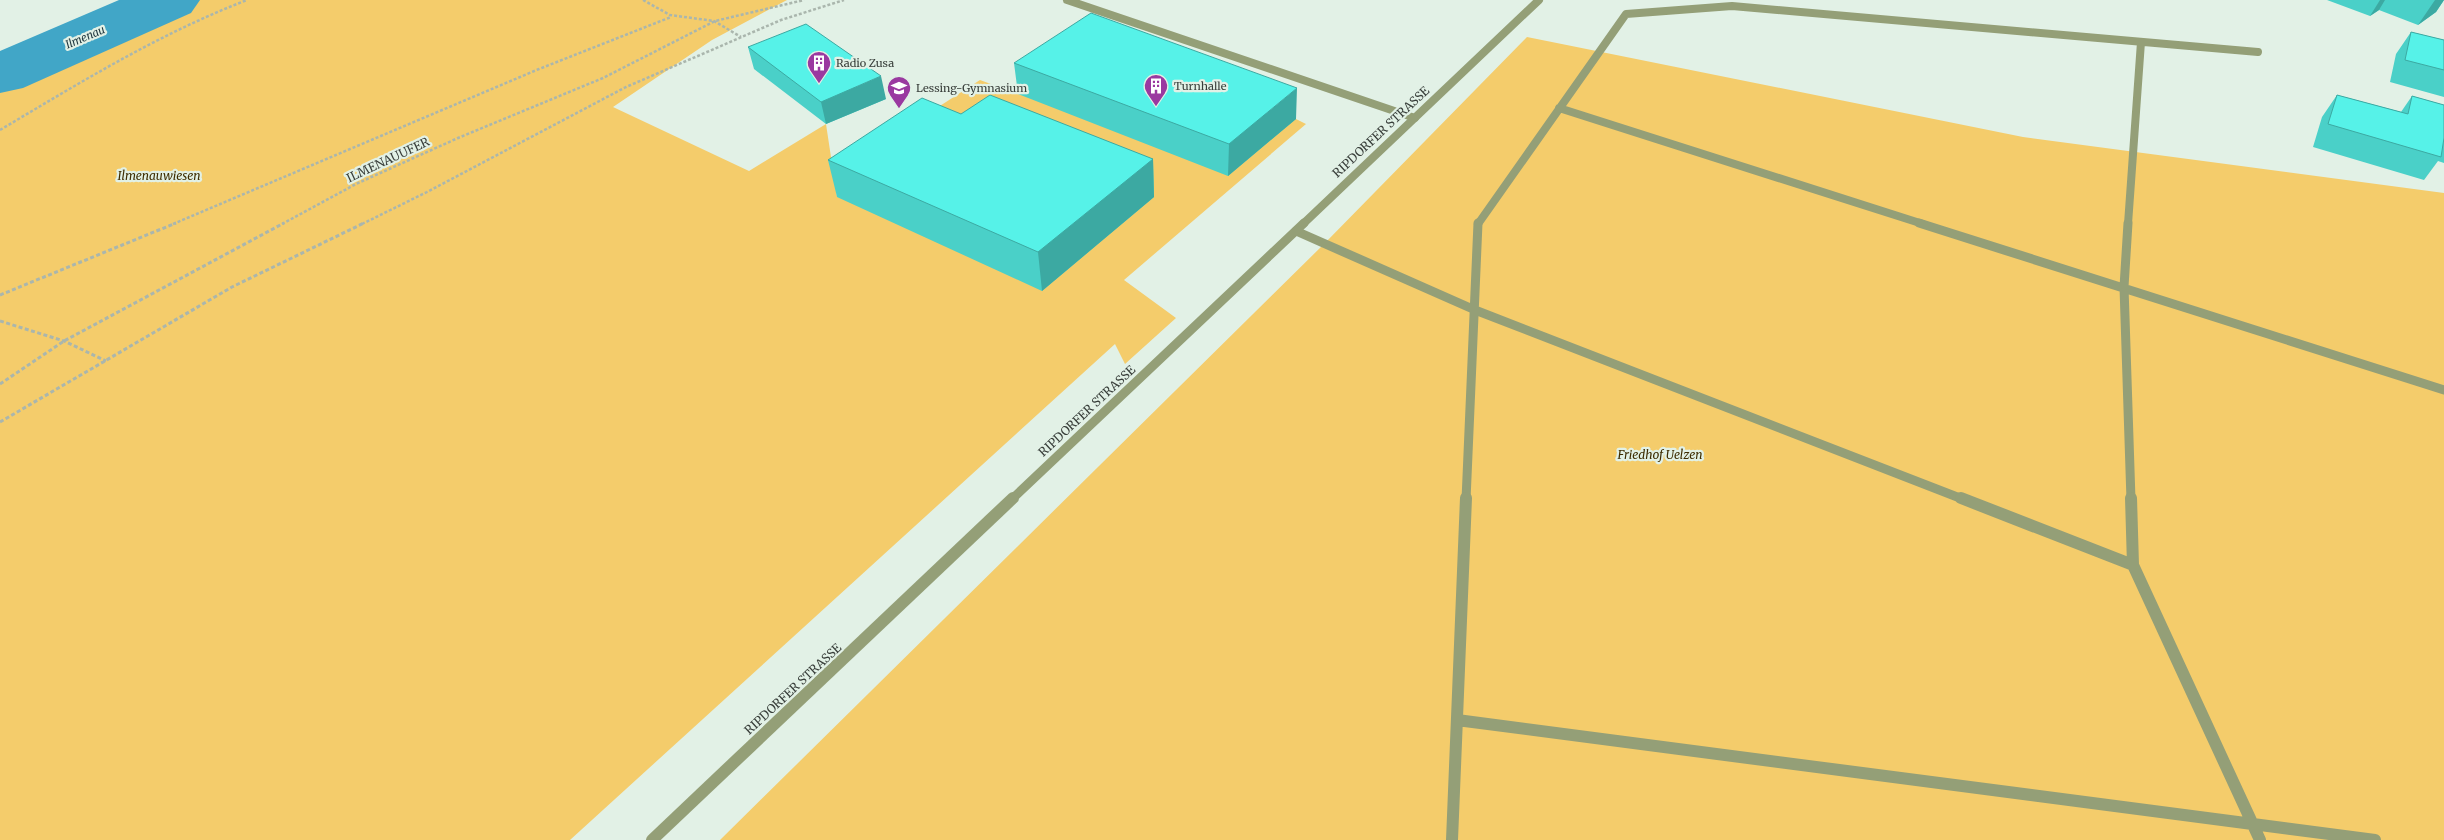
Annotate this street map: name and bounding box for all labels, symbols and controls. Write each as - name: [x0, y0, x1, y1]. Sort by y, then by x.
- water label: Ilmenau: [63, 22, 107, 52]
- building icon: Radio Zusa: [806, 50, 832, 84]
- place label: Radio Zusa: [836, 56, 894, 70]
- building icon: Turnhalle: [1143, 73, 1169, 107]
- school or university icon: Lessing-Gymnasium: [886, 75, 912, 109]
- place label: Turnhalle: [1174, 79, 1227, 93]
- place label: Lessing-Gymnasium: [916, 81, 1027, 95]
- street label: RIPDORFER STRASSE: [1329, 83, 1432, 180]
- street label: ILMENAUUFER: [344, 133, 432, 185]
- park label: Ilmenauwiesen: [118, 168, 200, 183]
- street label: RIPDORFER STRASSE: [1035, 362, 1138, 459]
- park label: Friedhof Uelzen: [1616, 447, 1703, 462]
- street label: RIPDORFER STRASSE: [741, 640, 844, 737]

